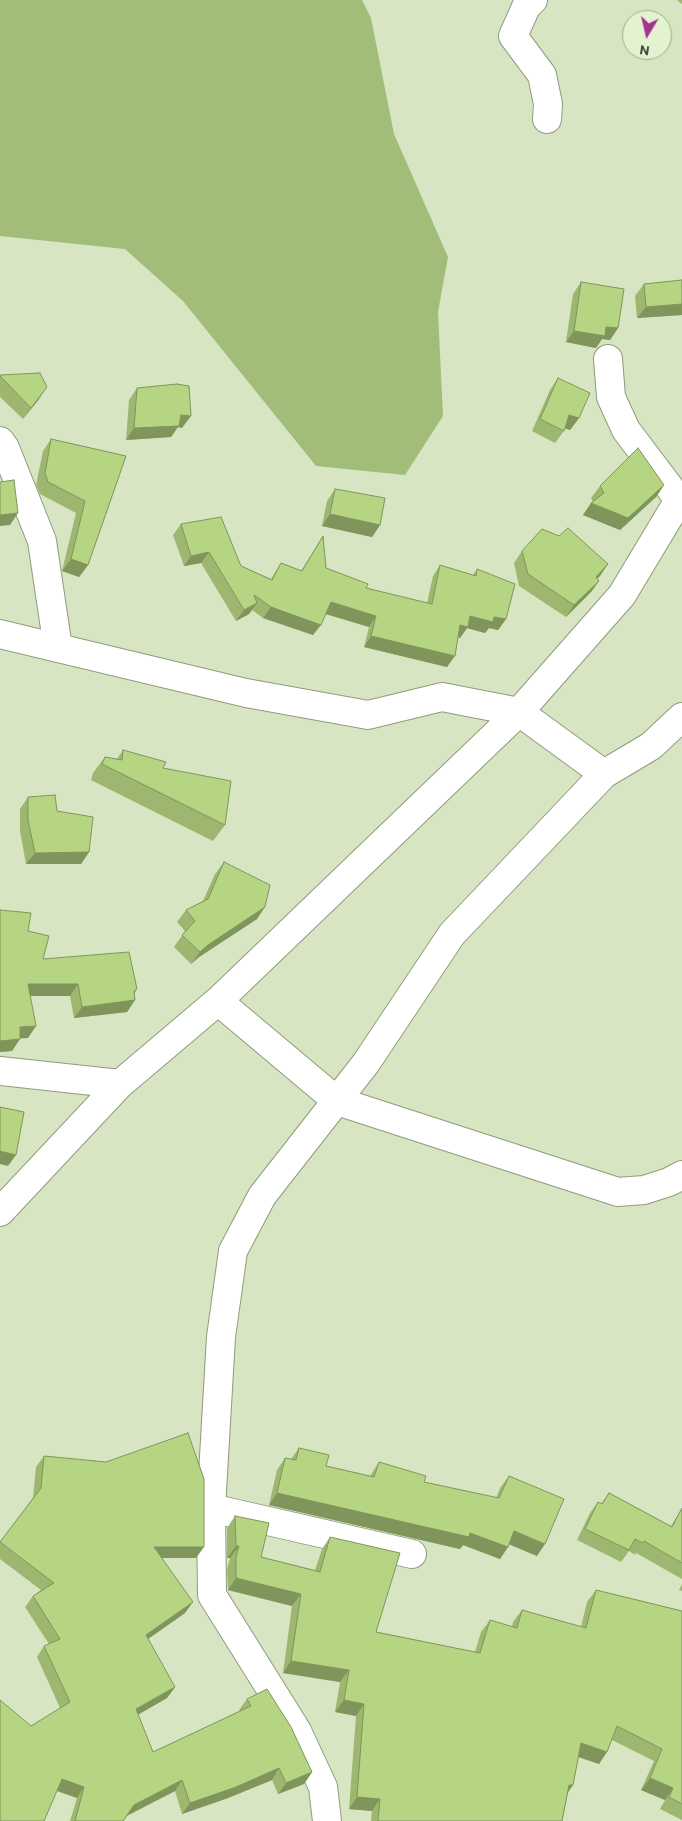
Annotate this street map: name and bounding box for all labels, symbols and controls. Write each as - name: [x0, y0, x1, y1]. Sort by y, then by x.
- north arrow: [622, 10, 672, 60]
- text: N: [638, 40, 651, 59]

